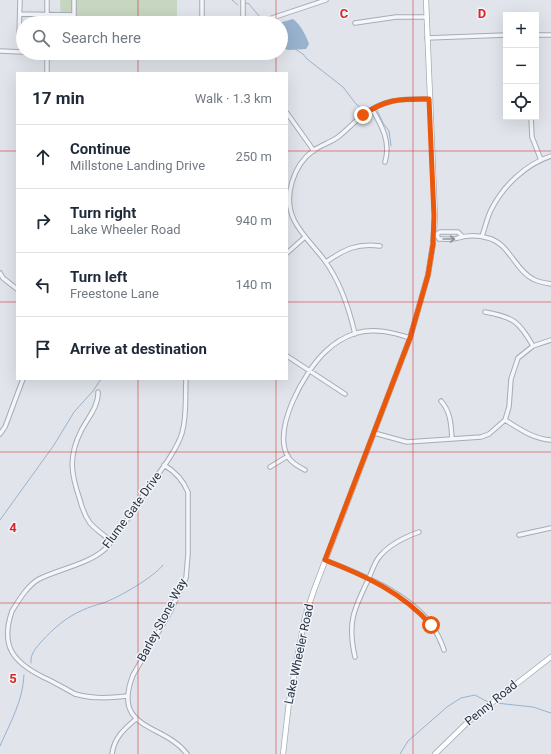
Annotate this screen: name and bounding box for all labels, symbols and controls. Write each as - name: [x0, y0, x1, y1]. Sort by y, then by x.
- text: C: [340, 6, 349, 21]
- text: D: [478, 6, 486, 21]
- map controls: [503, 12, 539, 120]
- button: +: [503, 12, 539, 48]
- search box: [16, 16, 288, 60]
- icon: search: [30, 27, 52, 49]
- text: Search here: [62, 29, 141, 47]
- button: −: [503, 48, 539, 84]
- button: locate: [503, 84, 539, 120]
- text: 17 min: [32, 88, 85, 108]
- text: Walk · 1.3 km: [195, 91, 272, 106]
- route end: [354, 106, 372, 124]
- text: Continue: [70, 140, 131, 158]
- icon: ahead: [32, 146, 54, 168]
- text: 250 m: [235, 149, 272, 164]
- text: Millstone Landing Drive: [70, 158, 205, 173]
- text: Turn right: [70, 204, 136, 222]
- icon: right: [32, 210, 54, 232]
- text: 940 m: [235, 213, 272, 228]
- text: Lake Wheeler Road: [70, 222, 181, 237]
- one-way arrow: [442, 235, 455, 243]
- text: Turn left: [70, 268, 127, 286]
- icon: left: [32, 274, 54, 296]
- text: 140 m: [235, 277, 272, 292]
- text: Freestone Lane: [70, 286, 159, 301]
- icon: arrive: [32, 338, 54, 360]
- text: Arrive at destination: [70, 340, 207, 358]
- street label: Flume Gate Drive: [100, 469, 164, 551]
- text: 4: [9, 520, 17, 535]
- street label: Barley Stone Way: [134, 576, 190, 664]
- street label: Lake Wheeler Road: [282, 603, 316, 705]
- route start: [422, 616, 440, 634]
- text: 5: [9, 671, 17, 686]
- street label: Penny Road: [462, 678, 520, 728]

